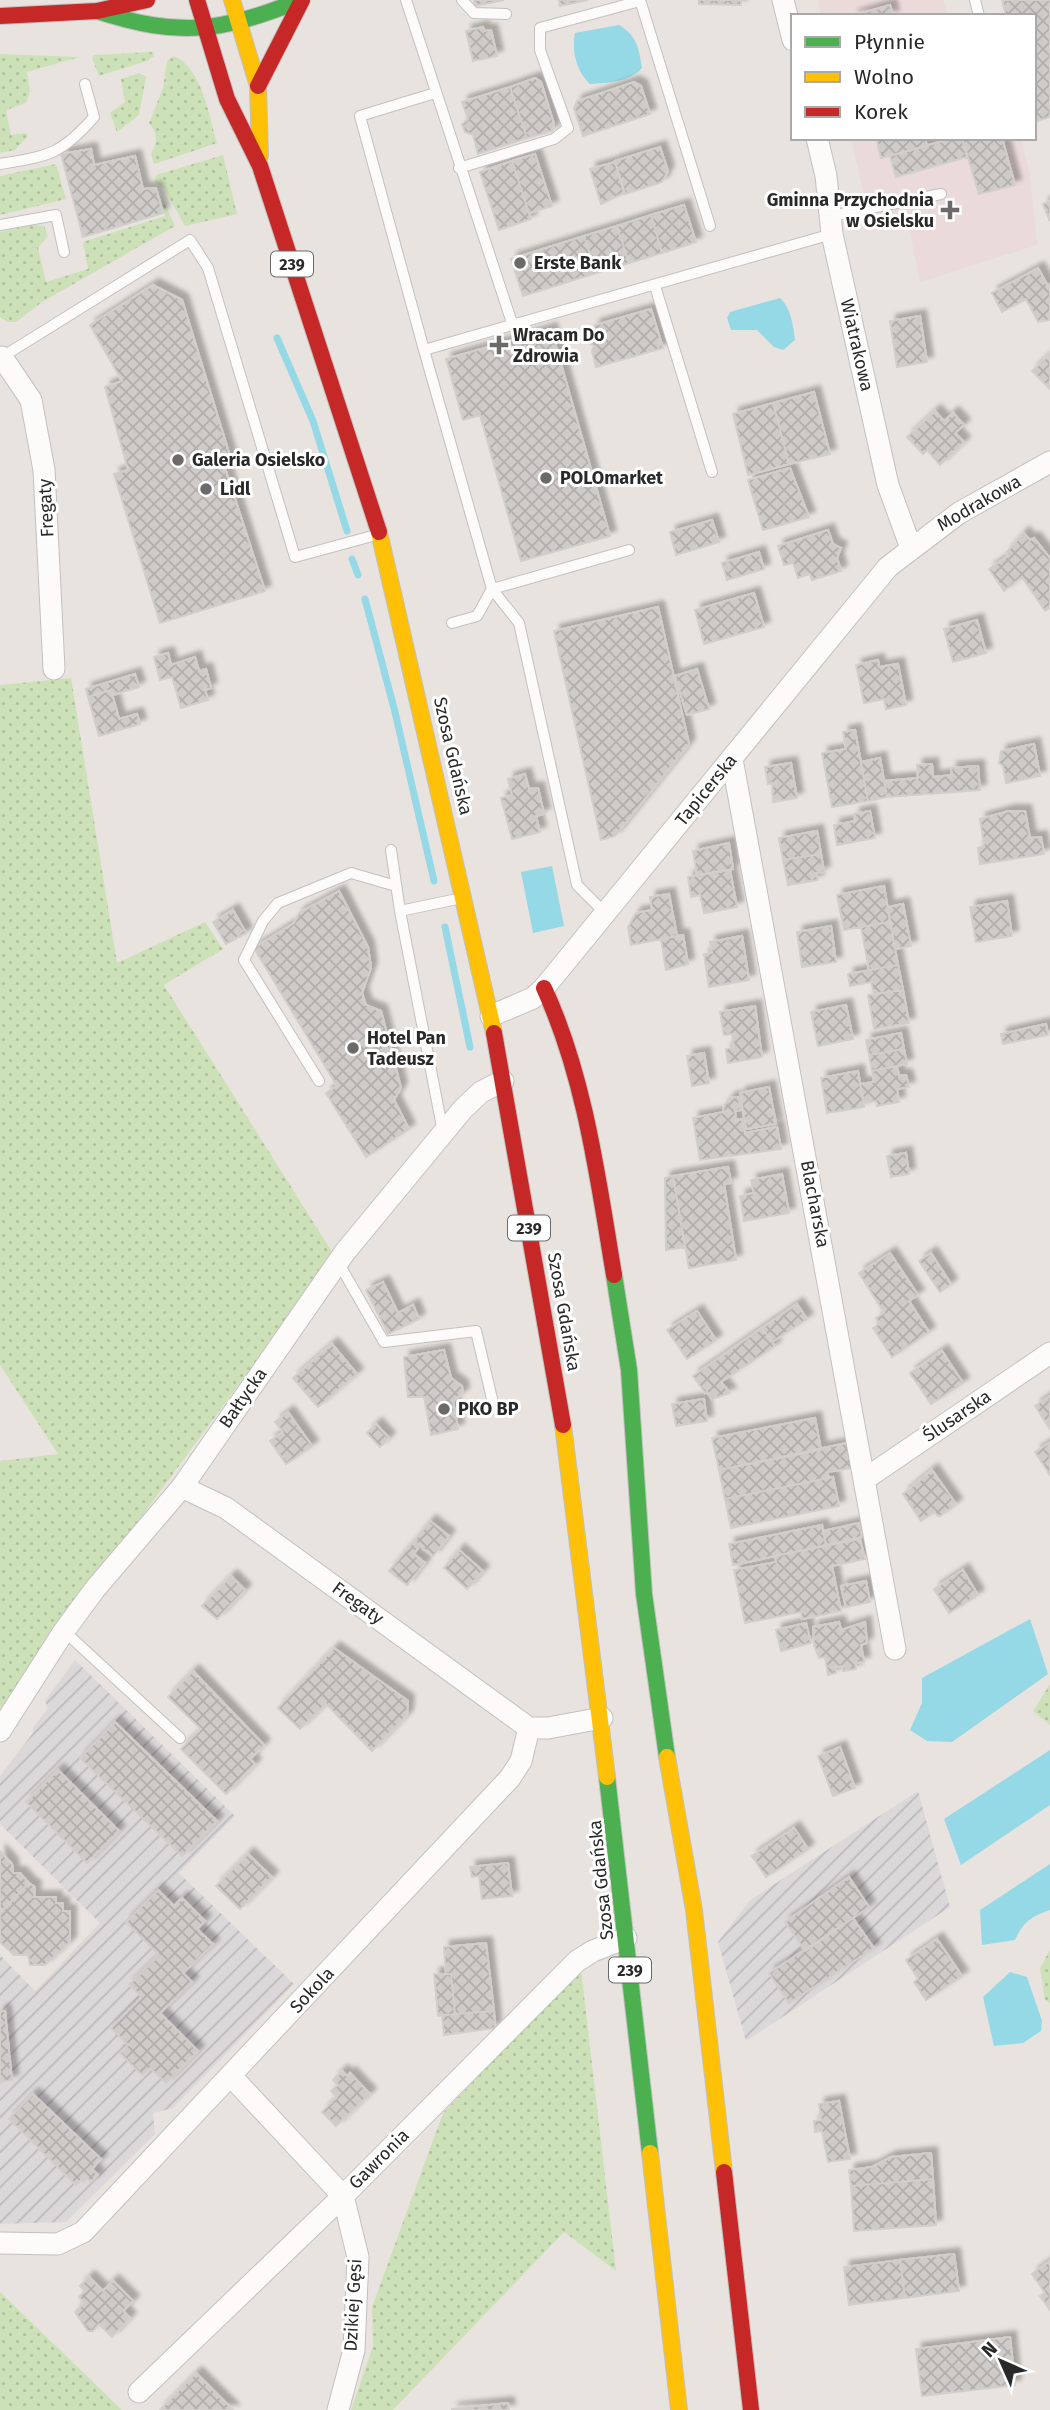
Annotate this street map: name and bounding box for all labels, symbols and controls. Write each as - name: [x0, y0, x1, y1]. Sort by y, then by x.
- legend: [791, 14, 1036, 140]
- text: Płynnie: [854, 29, 925, 55]
- text: Wolno: [854, 64, 914, 90]
- text: Korek: [854, 99, 908, 125]
- place label: Gminna Przychodnia w Osielsku: [767, 189, 934, 232]
- marker: Gminna Przychodnia w Osielsku: [940, 200, 960, 220]
- road number: 239: [271, 252, 313, 276]
- place label: Erste Bank: [534, 252, 622, 274]
- marker: Erste Bank: [512, 255, 528, 271]
- street label: Wiatrakowa: [836, 297, 878, 393]
- place label: Wracam Do Zdrowia: [513, 324, 605, 367]
- marker: Wracam Do Zdrowia: [491, 337, 507, 353]
- place label: Galeria Osielsko: [192, 449, 325, 471]
- marker: Galeria Osielsko: [170, 452, 186, 468]
- place label: POLOmarket: [560, 467, 664, 489]
- marker: POLOmarket: [538, 470, 554, 486]
- street label: Modrakowa: [933, 470, 1025, 536]
- street label: Fregaty: [33, 478, 59, 538]
- place label: Lidl: [220, 478, 251, 500]
- marker: Lidl: [198, 481, 214, 497]
- street label: Szosa Gdańska: [429, 695, 477, 817]
- street label: Tapicerska: [670, 750, 742, 830]
- place label: Hotel Pan Tadeusz: [367, 1027, 446, 1070]
- marker: Hotel Pan Tadeusz: [345, 1040, 361, 1056]
- street label: Blacharska: [796, 1158, 834, 1250]
- road number: 239: [508, 1216, 550, 1240]
- street label: Szosa Gdańska: [543, 1251, 585, 1373]
- street label: Bałtycka: [214, 1364, 272, 1432]
- street label: Ślusarska: [919, 1385, 995, 1447]
- place label: PKO BP: [458, 1398, 519, 1420]
- marker: PKO BP: [436, 1401, 452, 1417]
- street label: Fregaty: [328, 1577, 388, 1629]
- street label: Szosa Gdańska: [584, 1819, 618, 1941]
- road number: 239: [609, 1958, 651, 1982]
- street label: Sokola: [285, 1962, 339, 2018]
- street label: Gawronia: [344, 2124, 414, 2194]
- street label: Dzikiej Gęsi: [340, 2258, 366, 2352]
- north arrow: [966, 2326, 1036, 2396]
- text: N: [977, 2337, 1002, 2362]

